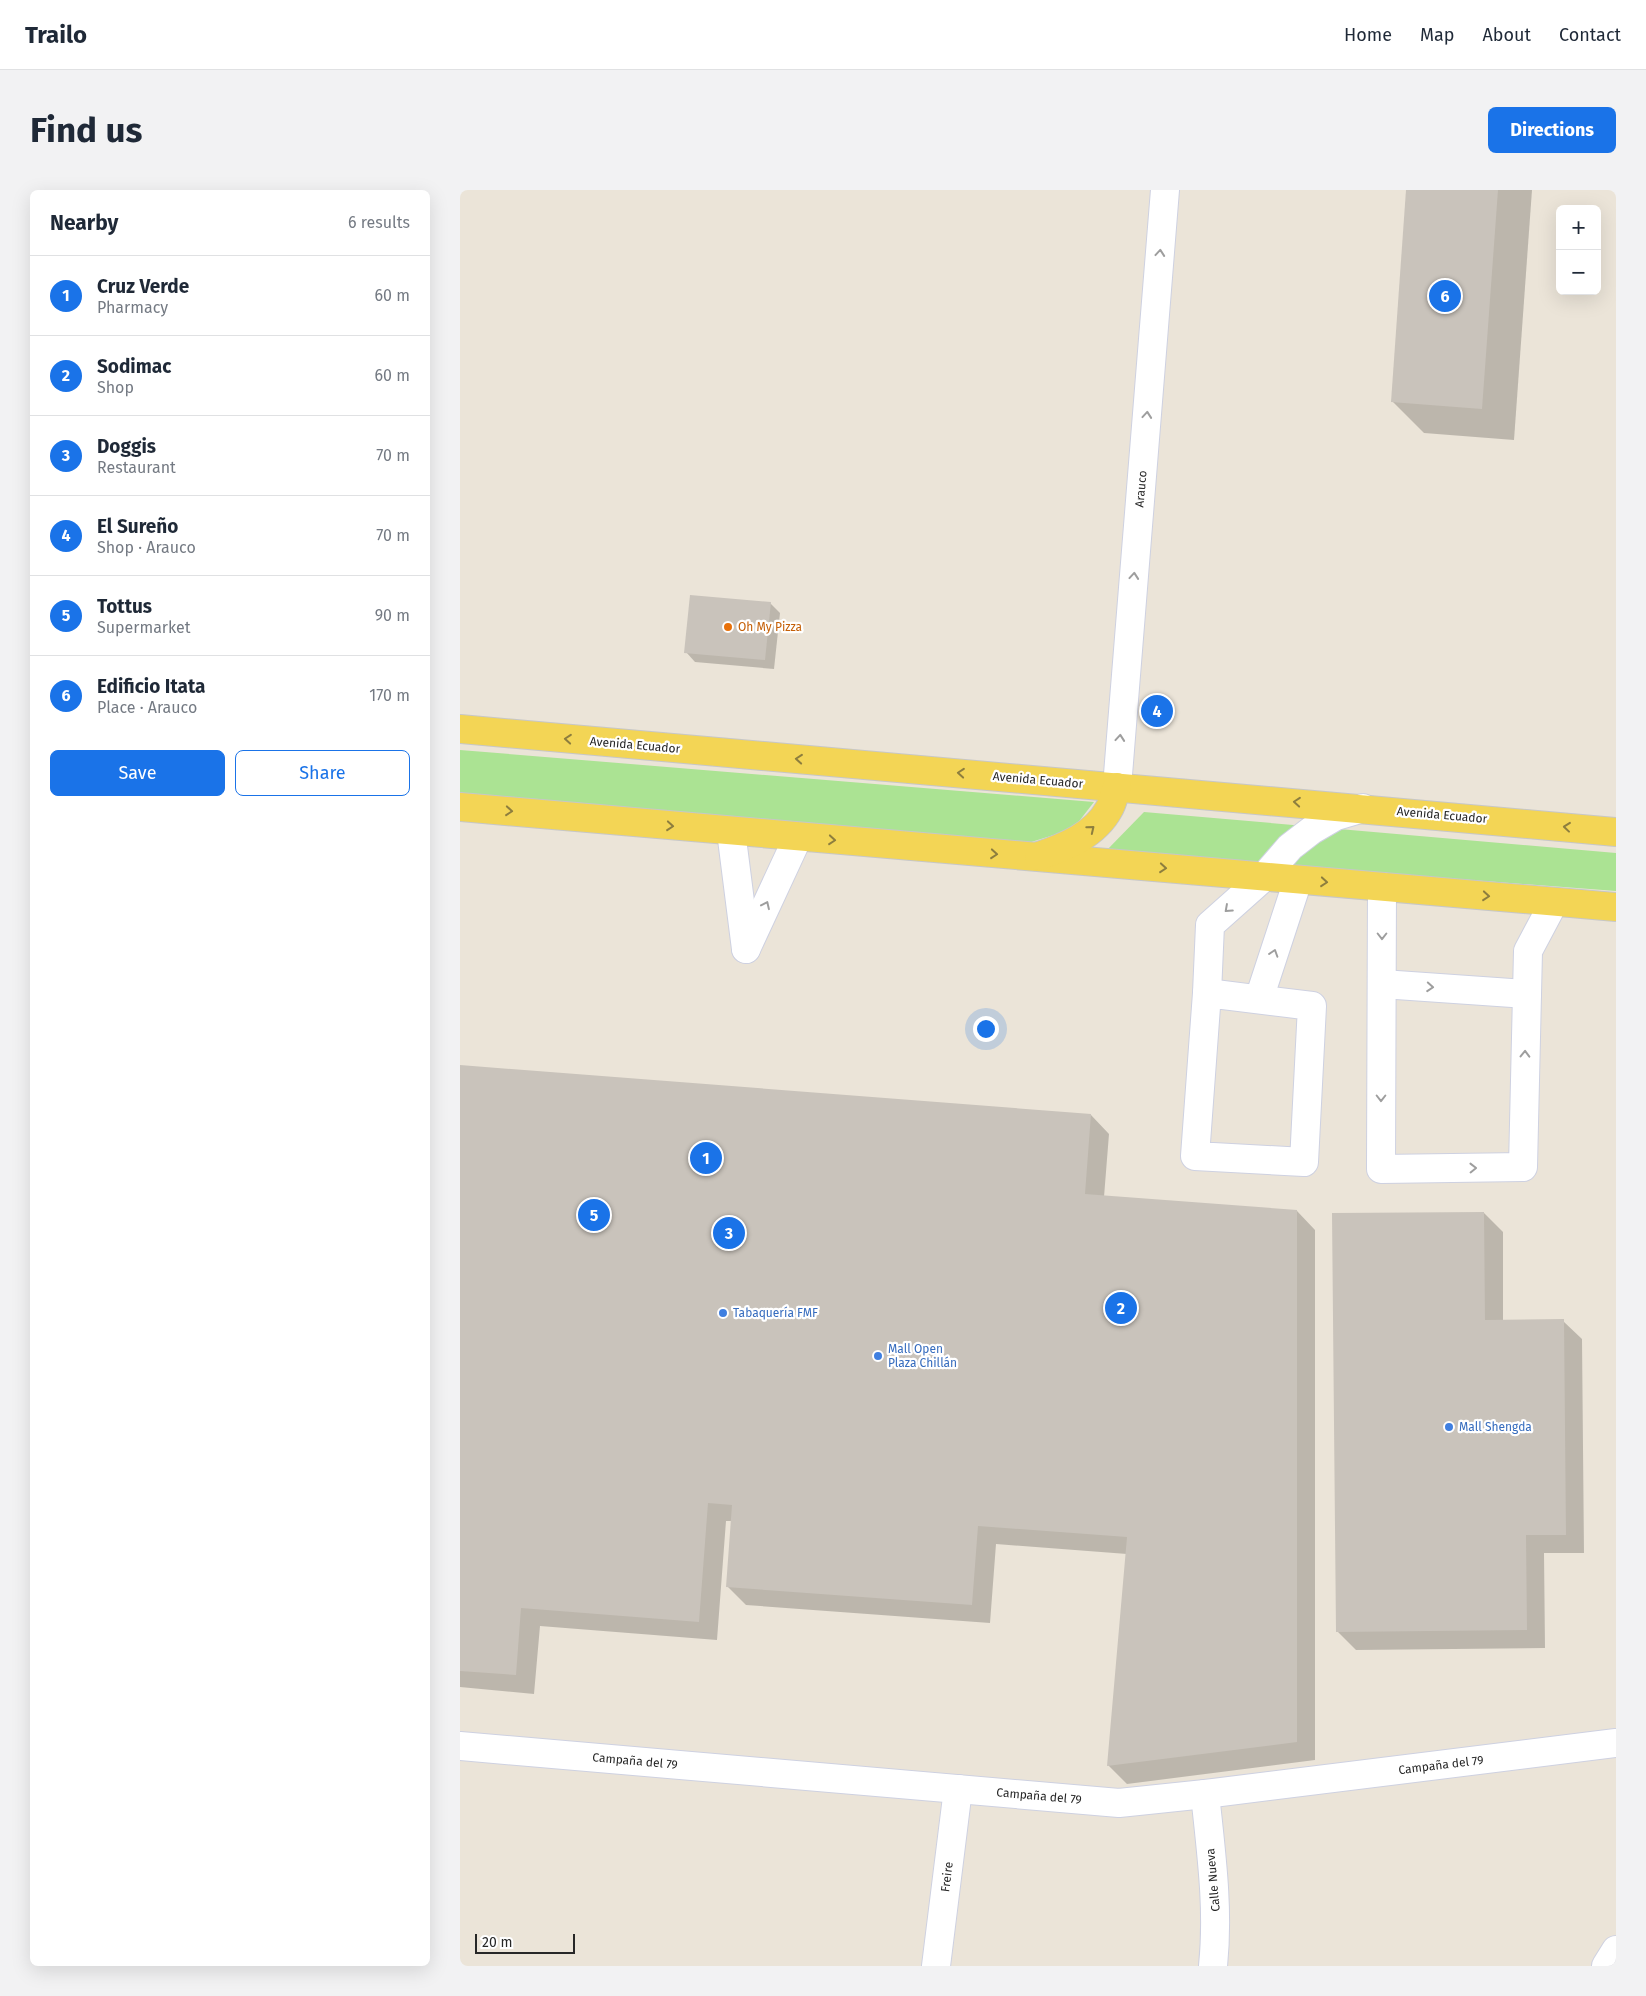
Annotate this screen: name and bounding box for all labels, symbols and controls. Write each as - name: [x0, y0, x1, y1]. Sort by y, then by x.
- text: Trailo: [25, 21, 87, 49]
- text: Home: [1344, 24, 1392, 46]
- text: Map: [1420, 24, 1454, 46]
- text: About: [1482, 24, 1531, 46]
- text: Contact: [1559, 24, 1621, 46]
- button: Directions: [1488, 107, 1616, 153]
- text: Find us: [30, 109, 142, 151]
- map controls: [1556, 205, 1601, 295]
- button: +: [1556, 205, 1601, 250]
- text: Nearby: [50, 210, 118, 236]
- text: 6 results: [348, 213, 410, 232]
- one-way arrow: [1154, 248, 1165, 256]
- button: −: [1556, 250, 1601, 295]
- text: Cruz Verde: [97, 275, 189, 298]
- pin: 6: [1429, 277, 1461, 315]
- text: 1: [62, 286, 70, 305]
- text: 60 m: [375, 286, 410, 305]
- text: Pharmacy: [97, 298, 168, 317]
- text: Sodimac: [97, 355, 171, 378]
- text: 2: [62, 366, 70, 385]
- text: 60 m: [375, 366, 410, 385]
- text: Shop: [97, 378, 134, 397]
- one-way arrow: [1141, 410, 1152, 418]
- text: Doggis: [97, 435, 156, 458]
- text: 3: [62, 446, 70, 465]
- text: 70 m: [376, 446, 410, 465]
- text: Restaurant: [97, 458, 176, 477]
- street label: Arauco: [1132, 470, 1150, 508]
- text: El Sureño: [97, 515, 178, 538]
- text: 4: [61, 526, 71, 545]
- text: 70 m: [376, 526, 410, 545]
- text: Shop · Arauco: [97, 538, 196, 557]
- one-way arrow: [1128, 572, 1139, 580]
- text: Tottus: [97, 595, 152, 618]
- text: 5: [62, 606, 70, 625]
- text: 90 m: [375, 606, 410, 625]
- text: Supermarket: [97, 618, 191, 637]
- place label: Oh My Pizza: [738, 620, 802, 634]
- marker: Oh My Pizza: [722, 621, 734, 633]
- text: Edificio Itata: [97, 675, 205, 698]
- text: 6: [61, 686, 71, 705]
- text: 170 m: [369, 686, 410, 705]
- pin: 4: [1141, 692, 1173, 730]
- text: Place · Arauco: [97, 698, 197, 717]
- one-way arrow: [563, 733, 571, 744]
- street label: Avenida Ecuador: [589, 734, 681, 756]
- one-way arrow: [1115, 734, 1126, 742]
- button: Save: [50, 750, 225, 796]
- button: Share: [235, 750, 410, 796]
- one-way arrow: [795, 754, 803, 765]
- one-way arrow: [957, 768, 965, 779]
- street label: Avenida Ecuador: [992, 769, 1084, 791]
- one-way arrow: [1293, 797, 1301, 808]
- street label: Avenida Ecuador: [1396, 804, 1488, 826]
- one-way arrow: [505, 806, 513, 817]
- one-way arrow: [667, 820, 675, 831]
- one-way arrow: [1563, 822, 1571, 833]
- one-way arrow: [1086, 825, 1095, 834]
- one-way arrow: [829, 834, 837, 845]
- one-way arrow: [991, 848, 999, 859]
- one-way arrow: [1159, 862, 1167, 873]
- one-way arrow: [1321, 876, 1329, 887]
- one-way arrow: [1483, 890, 1491, 901]
- one-way arrow: [760, 901, 770, 910]
- one-way arrow: [1224, 904, 1233, 913]
- one-way arrow: [1377, 932, 1387, 940]
- one-way arrow: [1268, 949, 1278, 958]
- one-way arrow: [1426, 982, 1434, 993]
- your location: [973, 1016, 999, 1042]
- one-way arrow: [1520, 1050, 1531, 1058]
- one-way arrow: [1376, 1094, 1386, 1102]
- pin: 1: [690, 1139, 722, 1177]
- one-way arrow: [1470, 1163, 1477, 1173]
- pin: 5: [578, 1196, 610, 1234]
- pin: 3: [713, 1214, 745, 1252]
- pin: 2: [1105, 1289, 1137, 1327]
- place label: Tabaquería FMF: [733, 1306, 818, 1320]
- marker: Tabaquería FMF: [717, 1307, 729, 1319]
- place label: Mall Open Plaza Chillán: [888, 1342, 957, 1370]
- marker: Mall Open Plaza Chillán: [872, 1350, 884, 1362]
- place label: Mall Shengda: [1459, 1420, 1532, 1434]
- marker: Mall Shengda: [1443, 1421, 1455, 1433]
- street label: Campaña del 79: [592, 1750, 678, 1772]
- street label: Campaña del 79: [1398, 1753, 1484, 1777]
- street label: Campaña del 79: [996, 1785, 1082, 1807]
- street label: Calle Nueva: [1203, 1848, 1223, 1912]
- street label: Freire: [938, 1861, 956, 1893]
- scale bar: [475, 1931, 575, 1954]
- text: 20 m: [482, 1934, 512, 1951]

